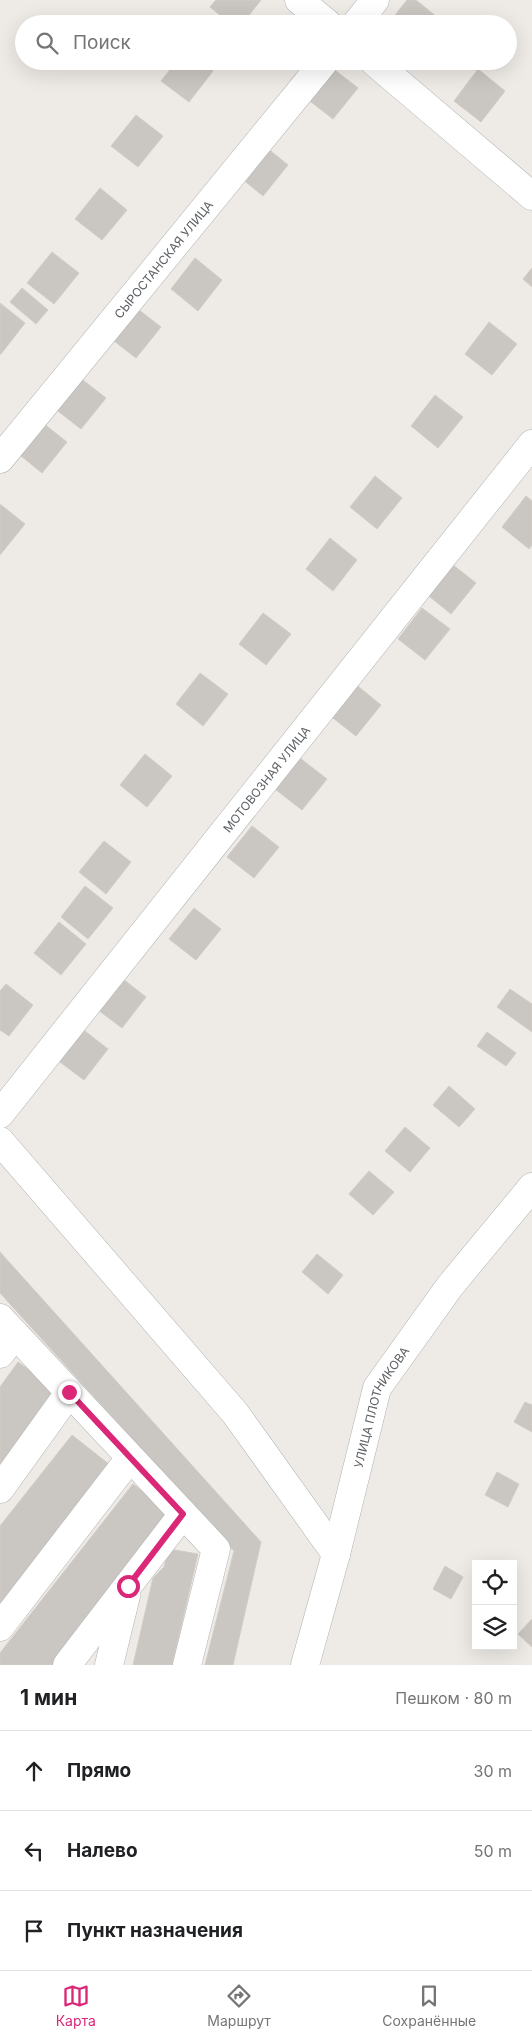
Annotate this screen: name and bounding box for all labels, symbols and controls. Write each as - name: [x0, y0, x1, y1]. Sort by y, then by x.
- search box: [15, 15, 517, 70]
- icon: search: [33, 29, 61, 57]
- text: Поиск: [73, 31, 131, 54]
- street label: СЫРОСТАНСКАЯ УЛИЦА: [111, 197, 216, 321]
- street label: МОТОВОЗНАЯ УЛИЦА: [219, 723, 313, 835]
- street label: УЛИЦА ПЛОТНИКОВА: [350, 1343, 412, 1469]
- route end: [58, 1381, 81, 1404]
- map controls: [472, 1560, 517, 1650]
- button: locate: [472, 1560, 517, 1605]
- route start: [117, 1575, 140, 1598]
- button: layers: [472, 1605, 517, 1650]
- text: 1 мин: [20, 1685, 77, 1710]
- text: Пешком · 80 m: [395, 1688, 512, 1708]
- icon: ahead: [20, 1757, 48, 1785]
- text: Прямо: [67, 1759, 131, 1782]
- text: 30 m: [474, 1761, 512, 1781]
- icon: left: [20, 1837, 48, 1865]
- text: Налево: [67, 1839, 138, 1862]
- text: 50 m: [474, 1841, 512, 1861]
- icon: arrive: [20, 1917, 48, 1945]
- text: Пункт назначения: [67, 1919, 243, 1942]
- tab: Карта: [56, 1982, 96, 2029]
- tab: Маршрут: [207, 1982, 271, 2029]
- tab: Сохранённые: [382, 1982, 476, 2029]

